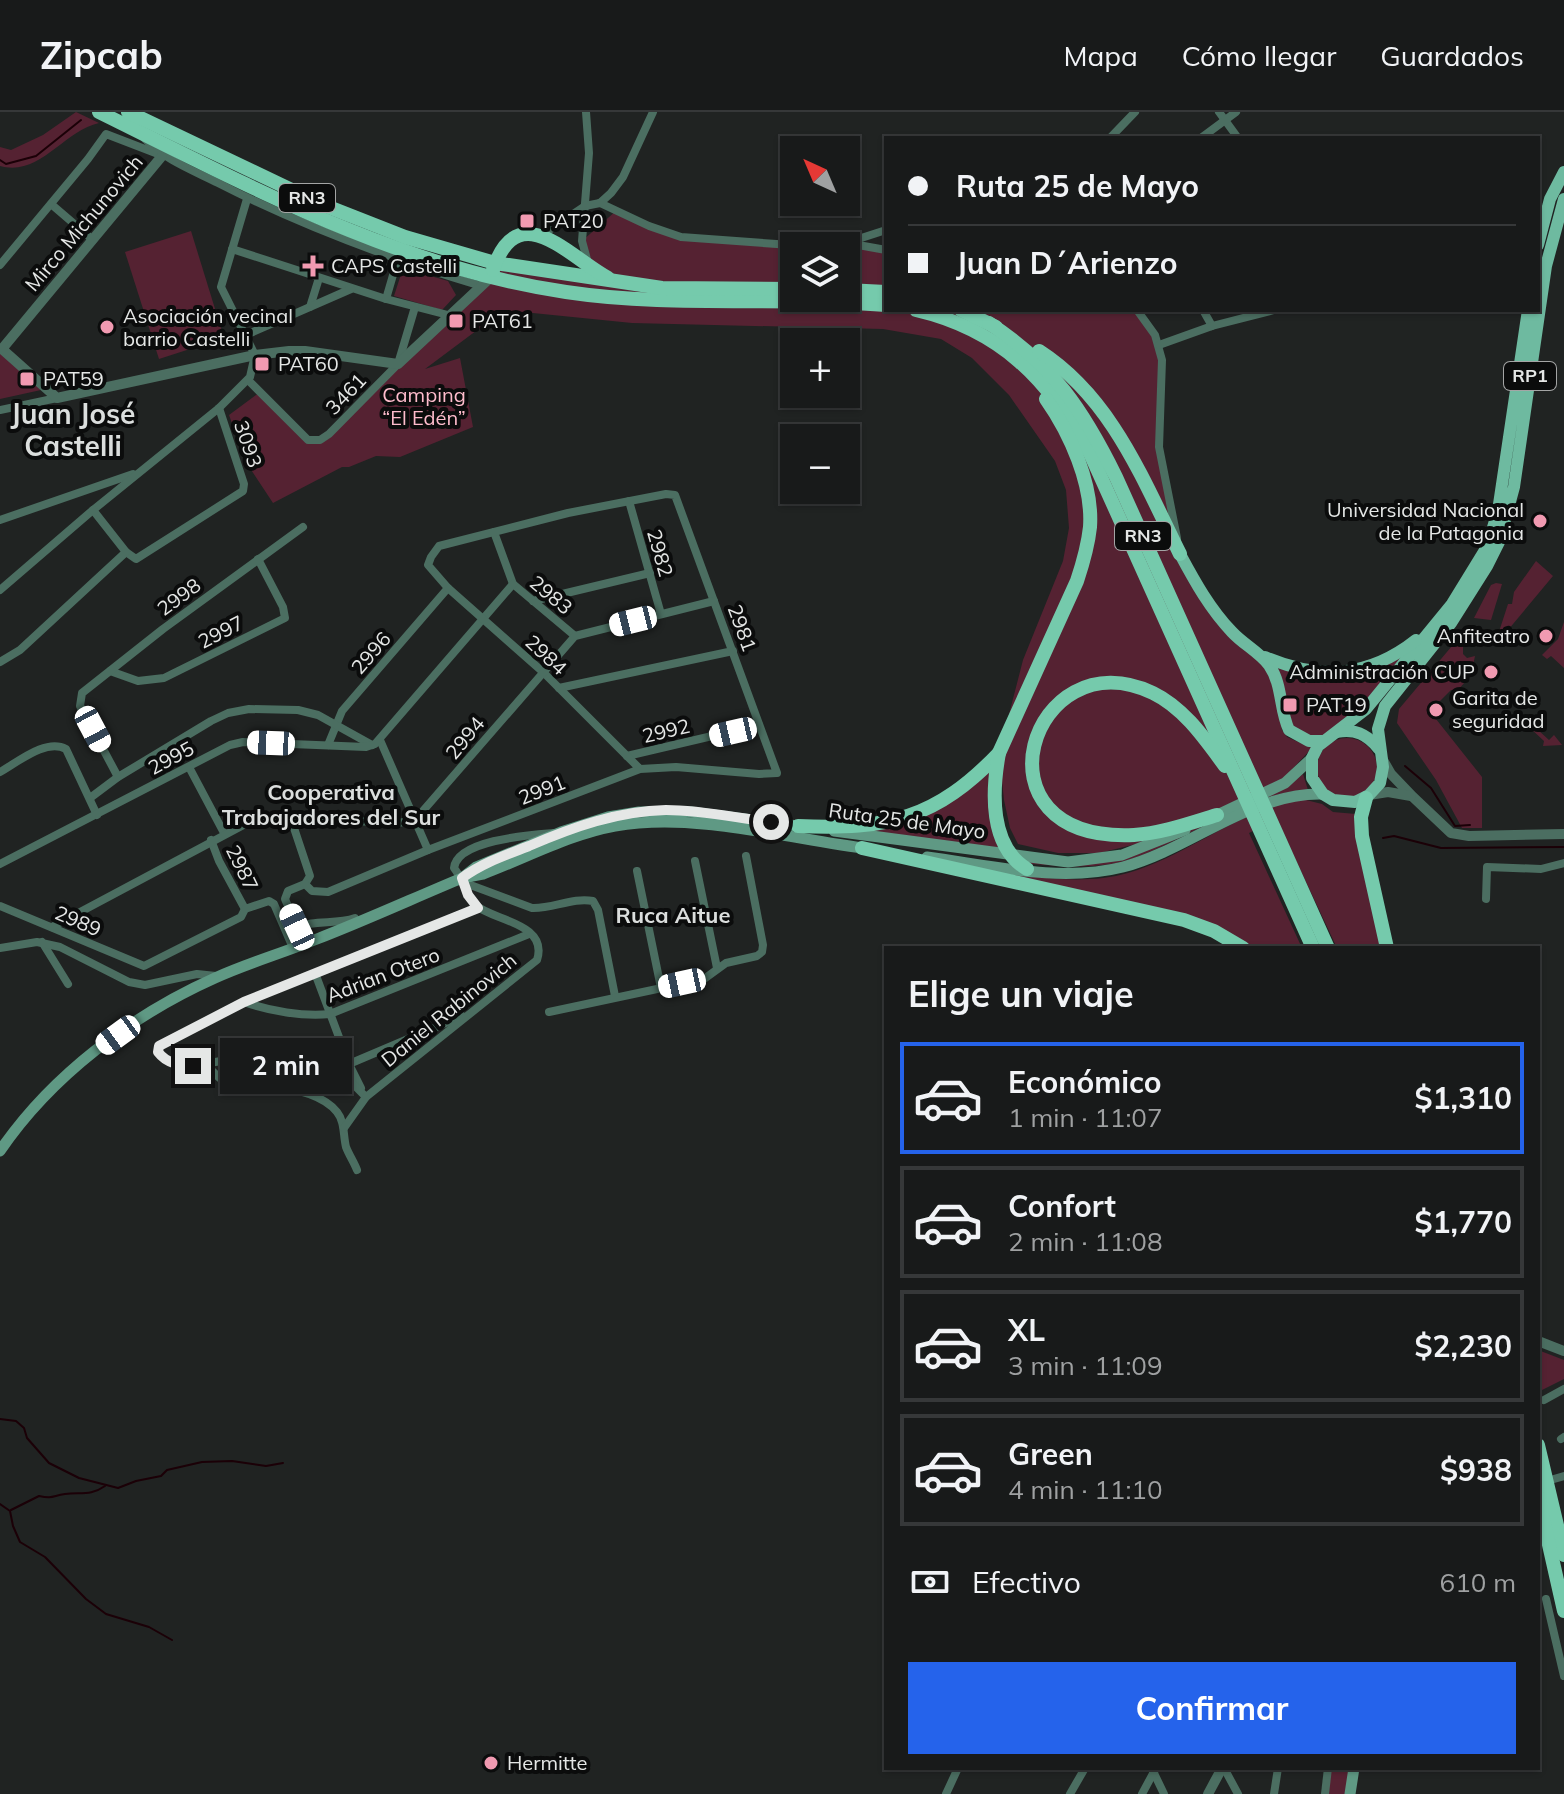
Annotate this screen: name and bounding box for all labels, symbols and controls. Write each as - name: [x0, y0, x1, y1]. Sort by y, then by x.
- text: Zipcab: [40, 31, 163, 79]
- text: Mapa: [1063, 38, 1138, 73]
- text: Cómo llegar: [1182, 38, 1336, 73]
- text: Guardados: [1380, 38, 1524, 73]
- north arrow: [780, 136, 860, 216]
- map controls: [780, 136, 860, 504]
- street label: Mirco Michunovich: [19, 149, 148, 296]
- text: Ruta 25 de Mayo: [956, 167, 1199, 205]
- road number: RN3: [279, 184, 335, 212]
- place label: PAT20: [543, 208, 604, 233]
- marker: PAT20: [518, 212, 536, 230]
- button: layers: [780, 232, 860, 312]
- text: Juan D´Arienzo: [956, 244, 1177, 282]
- place label: CAPS Castelli: [331, 253, 457, 278]
- marker: CAPS Castelli: [302, 255, 324, 277]
- place label: Asociación vecinal barrio Castelli: [123, 303, 293, 351]
- place label: PAT61: [472, 308, 533, 333]
- marker: PAT61: [447, 312, 465, 330]
- marker: Asociación vecinal barrio Castelli: [98, 318, 116, 336]
- button: +: [780, 328, 860, 408]
- place label: PAT60: [278, 351, 339, 376]
- marker: PAT60: [253, 355, 271, 373]
- road number: RP1: [1504, 362, 1556, 390]
- place label: PAT59: [43, 366, 104, 391]
- street label: 3461: [320, 368, 371, 420]
- marker: PAT59: [18, 370, 36, 388]
- park label: Camping “El Edén”: [382, 382, 466, 430]
- district label: Juan José Castelli: [11, 396, 135, 463]
- street label: 3093: [229, 417, 268, 471]
- button: −: [780, 424, 860, 504]
- place label: Universidad Nacional de la Patagonia: [1327, 497, 1524, 545]
- marker: Universidad Nacional de la Patagonia: [1531, 512, 1549, 530]
- road number: RN3: [1115, 522, 1171, 550]
- street label: 2982: [642, 526, 679, 579]
- street label: 2983: [525, 570, 578, 620]
- street label: 2998: [152, 572, 205, 621]
- street label: 2981: [723, 601, 762, 655]
- car: [607, 604, 659, 638]
- street label: 2997: [194, 610, 248, 654]
- place label: Anfiteatro: [1437, 623, 1530, 648]
- street label: 2996: [345, 626, 396, 679]
- marker: Anfiteatro: [1537, 627, 1555, 645]
- street label: 2984: [520, 629, 572, 680]
- place label: Administración CUP: [1289, 659, 1475, 684]
- marker: Administración CUP: [1482, 663, 1500, 681]
- place label: Garita de seguridad: [1452, 685, 1544, 733]
- place label: PAT19: [1306, 692, 1367, 717]
- marker: PAT19: [1281, 696, 1299, 714]
- marker: Garita de seguridad: [1427, 701, 1445, 719]
- car: [71, 702, 115, 756]
- street label: 2994: [440, 711, 490, 764]
- street label: 2992: [640, 713, 692, 748]
- car: [707, 715, 759, 749]
- car: [247, 730, 295, 756]
- street label: 2995: [144, 735, 198, 780]
- street label: 2991: [515, 769, 569, 810]
- district label: Cooperativa Trabajadores del Sur: [222, 778, 441, 831]
- street label: Ruta 25 de Mayo: [827, 797, 987, 844]
- route start: [753, 804, 789, 840]
- street label: 2987: [221, 841, 264, 895]
- street label: 2989: [51, 900, 105, 941]
- car: [276, 900, 318, 954]
- district label: Ruca Aitue: [616, 901, 731, 929]
- street label: Adrian Otero: [323, 941, 443, 1008]
- street label: Daniel Rabinovich: [376, 947, 521, 1072]
- car: [656, 966, 708, 1000]
- text: Elige un viaje: [908, 971, 1134, 1016]
- car: [92, 1011, 144, 1059]
- callout: 2 min: [221, 1038, 353, 1094]
- route end: [175, 1048, 211, 1084]
- text: 2 min: [252, 1049, 320, 1082]
- icon: car: [912, 1062, 984, 1134]
- text: Económico: [1008, 1063, 1162, 1101]
- text: $1,310: [1415, 1079, 1512, 1117]
- text: 1 min · 11:07: [1008, 1101, 1163, 1134]
- icon: car: [912, 1186, 984, 1258]
- text: Confort: [1008, 1187, 1116, 1225]
- text: $1,770: [1415, 1203, 1512, 1241]
- text: 2 min · 11:08: [1008, 1225, 1163, 1258]
- icon: car: [912, 1310, 984, 1382]
- text: XL: [1008, 1311, 1045, 1349]
- text: $2,230: [1415, 1327, 1512, 1365]
- text: 3 min · 11:09: [1008, 1349, 1163, 1382]
- icon: car: [912, 1434, 984, 1506]
- text: Green: [1008, 1435, 1093, 1473]
- text: $938: [1440, 1451, 1512, 1489]
- text: 4 min · 11:10: [1008, 1473, 1163, 1506]
- icon: cash: [908, 1560, 952, 1604]
- text: Efectivo: [972, 1563, 1081, 1601]
- text: 610 m: [1440, 1566, 1516, 1599]
- button: Confirmar: [908, 1662, 1516, 1754]
- place label: Hermitte: [507, 1750, 587, 1775]
- marker: Hermitte: [482, 1754, 500, 1772]

